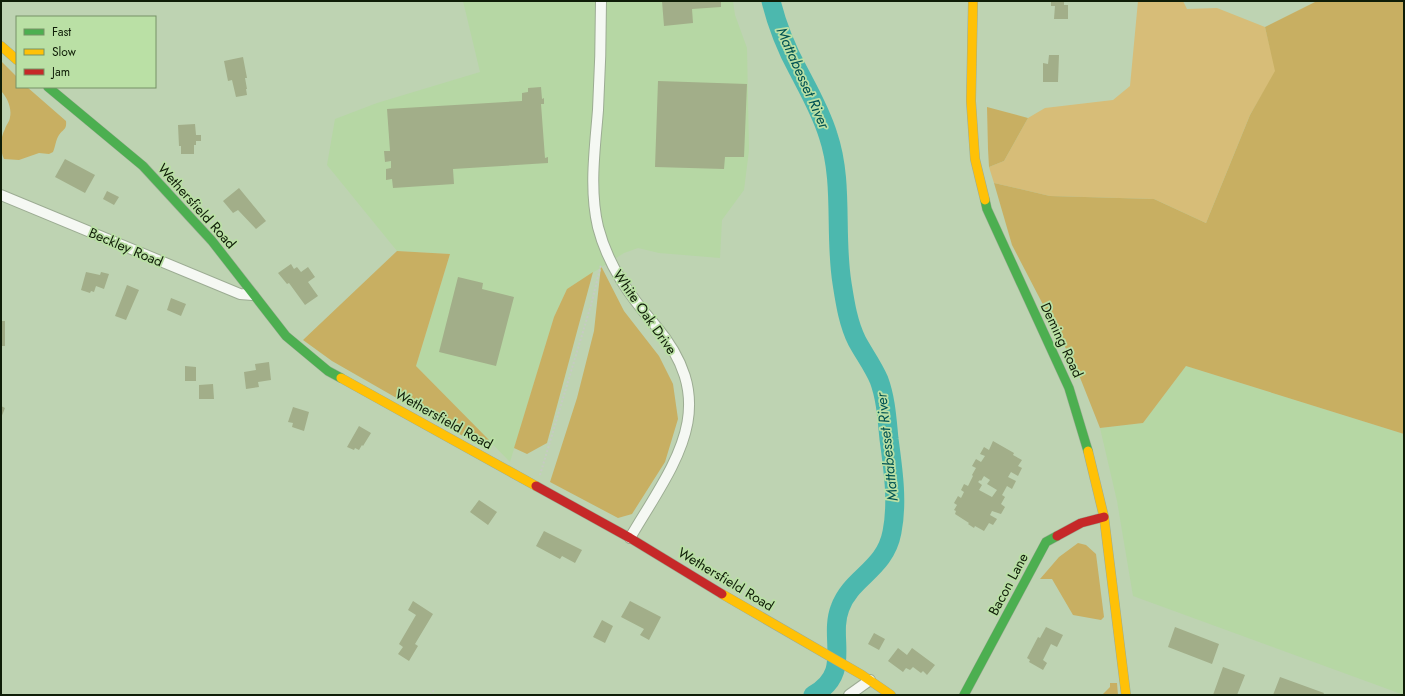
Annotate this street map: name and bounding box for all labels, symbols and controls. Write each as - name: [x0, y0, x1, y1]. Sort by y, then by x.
- legend: [16, 16, 156, 88]
- text: Fast: [52, 23, 71, 41]
- water label: Mattabesset River: [771, 24, 836, 133]
- text: Slow: [52, 43, 77, 61]
- text: Jam: [50, 63, 70, 81]
- street label: Wethersfield Road: [153, 159, 241, 253]
- street label: Beckley Road: [86, 222, 166, 272]
- street label: White Oak Drive: [608, 266, 682, 358]
- street label: Deming Road: [1036, 299, 1088, 381]
- street label: Wethersfield Road: [392, 384, 496, 454]
- water label: Mattabesset River: [870, 391, 904, 502]
- street label: Wethersfield Road: [674, 542, 778, 616]
- street label: Bacon Lane: [983, 549, 1033, 619]

